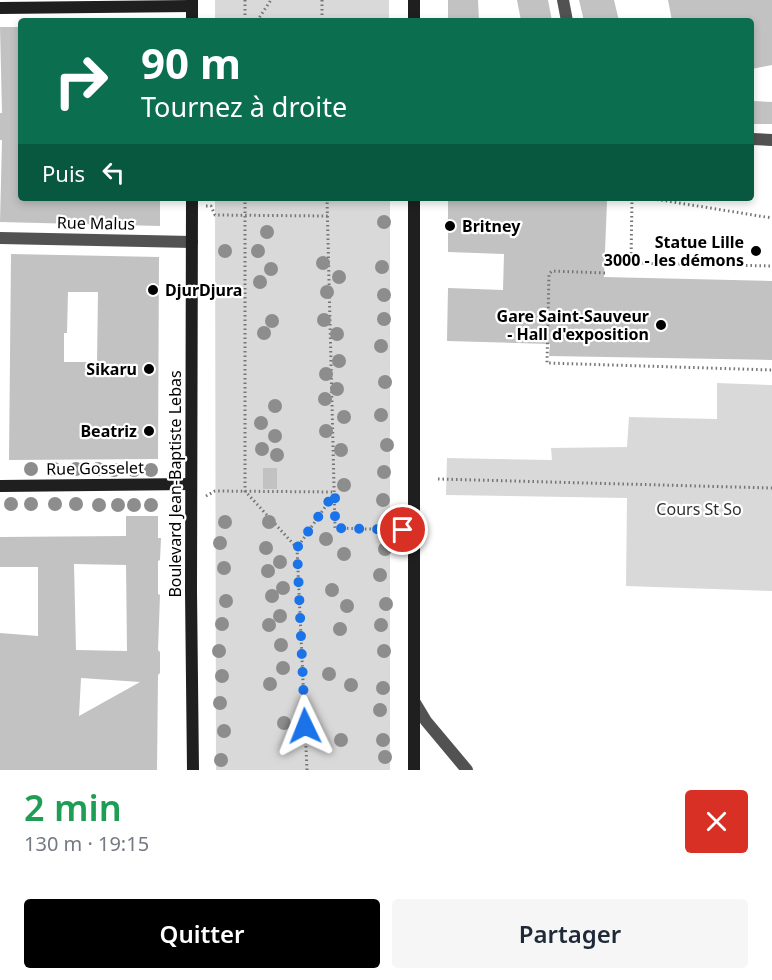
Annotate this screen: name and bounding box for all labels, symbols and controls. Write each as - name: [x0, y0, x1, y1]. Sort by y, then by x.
- text: 90 m: [141, 34, 241, 91]
- icon: right: [42, 42, 120, 120]
- text: Tournez à droite: [141, 88, 347, 125]
- icon: left: [97, 156, 130, 189]
- text: Puis: [42, 158, 85, 188]
- street label: Rue Malus: [57, 211, 135, 235]
- place label: Britney: [462, 215, 521, 237]
- marker: Britney: [443, 219, 457, 233]
- place label: Statue Lille 3000 - les démons: [604, 231, 744, 271]
- marker: Statue Lille 3000 - les démons: [749, 244, 763, 258]
- place label: DjurDjura: [165, 279, 242, 301]
- marker: DjurDjura: [146, 283, 160, 297]
- place label: Gare Saint-Sauveur - Hall d'exposition: [497, 305, 649, 345]
- marker: Gare Saint-Sauveur - Hall d'exposition: [654, 318, 668, 332]
- place label: Sikaru: [86, 358, 137, 380]
- marker: Sikaru: [142, 362, 156, 376]
- street label: Boulevard Jean-Baptiste Lebas: [164, 370, 186, 598]
- place label: Beatriz: [80, 420, 137, 442]
- marker: Beatriz: [142, 424, 156, 438]
- street label: Rue Gosselet: [46, 456, 144, 480]
- park label: Cours St So: [656, 498, 742, 520]
- pin: [377, 504, 428, 555]
- icon: arrive: [386, 513, 419, 546]
- position arrow: [273, 694, 337, 758]
- text: 2 min: [24, 783, 122, 832]
- button: close: [685, 790, 748, 853]
- text: 130 m · 19:15: [24, 830, 149, 857]
- button: Quitter: [24, 899, 380, 968]
- button: Partager: [392, 899, 748, 968]

